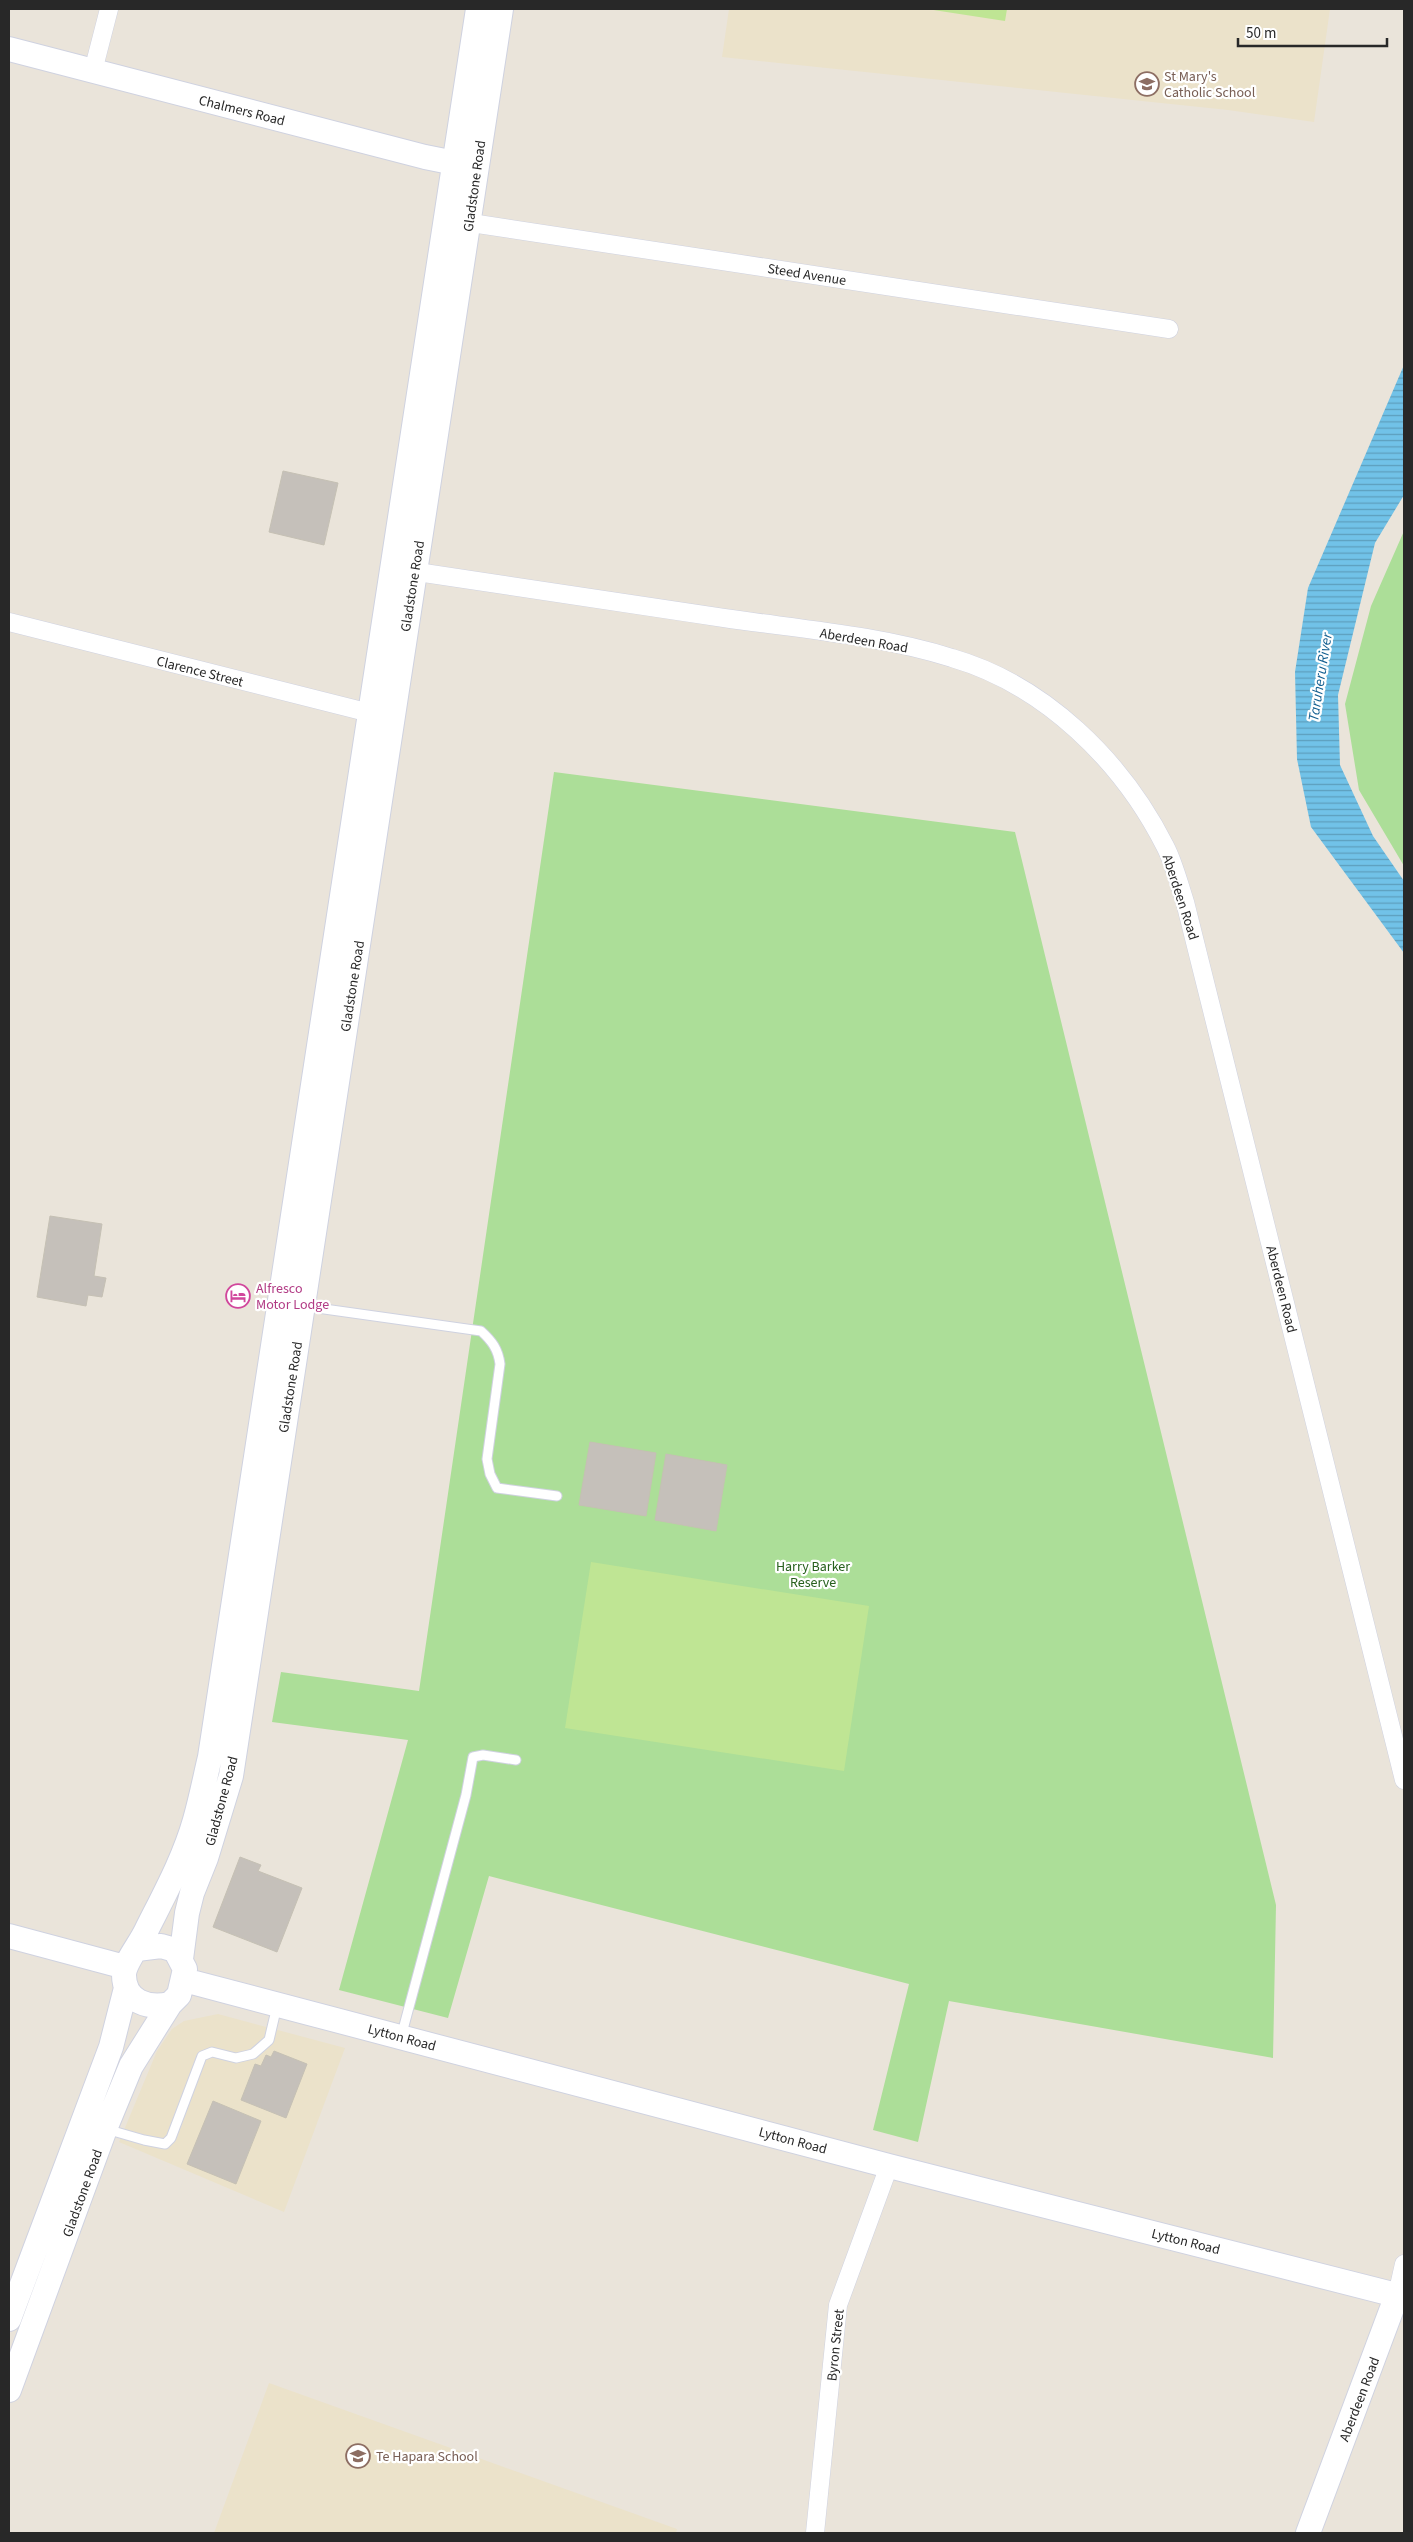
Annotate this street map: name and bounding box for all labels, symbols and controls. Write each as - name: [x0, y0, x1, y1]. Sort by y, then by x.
- scale bar: [1238, 15, 1387, 47]
- text: 50 m: [1246, 23, 1276, 44]
- place label: St Mary's Catholic School: [1164, 67, 1256, 103]
- school or university icon: St Mary's Catholic School: [1134, 71, 1160, 97]
- street label: Chalmers Road: [196, 91, 287, 131]
- street label: Gladstone Road: [459, 139, 491, 233]
- street label: Steed Avenue: [766, 259, 848, 291]
- street label: Gladstone Road: [396, 539, 430, 633]
- street label: Aberdeen Road: [818, 623, 909, 659]
- water label: Taruheru River: [1303, 630, 1338, 723]
- street label: Clarence Street: [154, 652, 246, 692]
- street label: Aberdeen Road: [1157, 852, 1203, 943]
- street label: Gladstone Road: [336, 939, 370, 1033]
- street label: Aberdeen Road: [1261, 1244, 1302, 1335]
- place label: Alfresco Motor Lodge: [256, 1279, 329, 1315]
- hotel icon: Alfresco Motor Lodge: [225, 1283, 251, 1309]
- street label: Gladstone Road: [274, 1340, 308, 1434]
- park label: Harry Barker Reserve: [776, 1557, 850, 1593]
- street label: Gladstone Road: [200, 1754, 244, 1848]
- street label: Lytton Road: [365, 2019, 438, 2057]
- street label: Lytton Road: [756, 2122, 829, 2160]
- street label: Gladstone Road: [58, 2147, 108, 2240]
- street label: Lytton Road: [1149, 2224, 1222, 2260]
- street label: Byron Street: [822, 2308, 850, 2382]
- street label: Aberdeen Road: [1335, 2354, 1385, 2445]
- school or university icon: Te Hapara School: [345, 2443, 371, 2469]
- place label: Te Hapara School: [376, 2447, 478, 2467]

